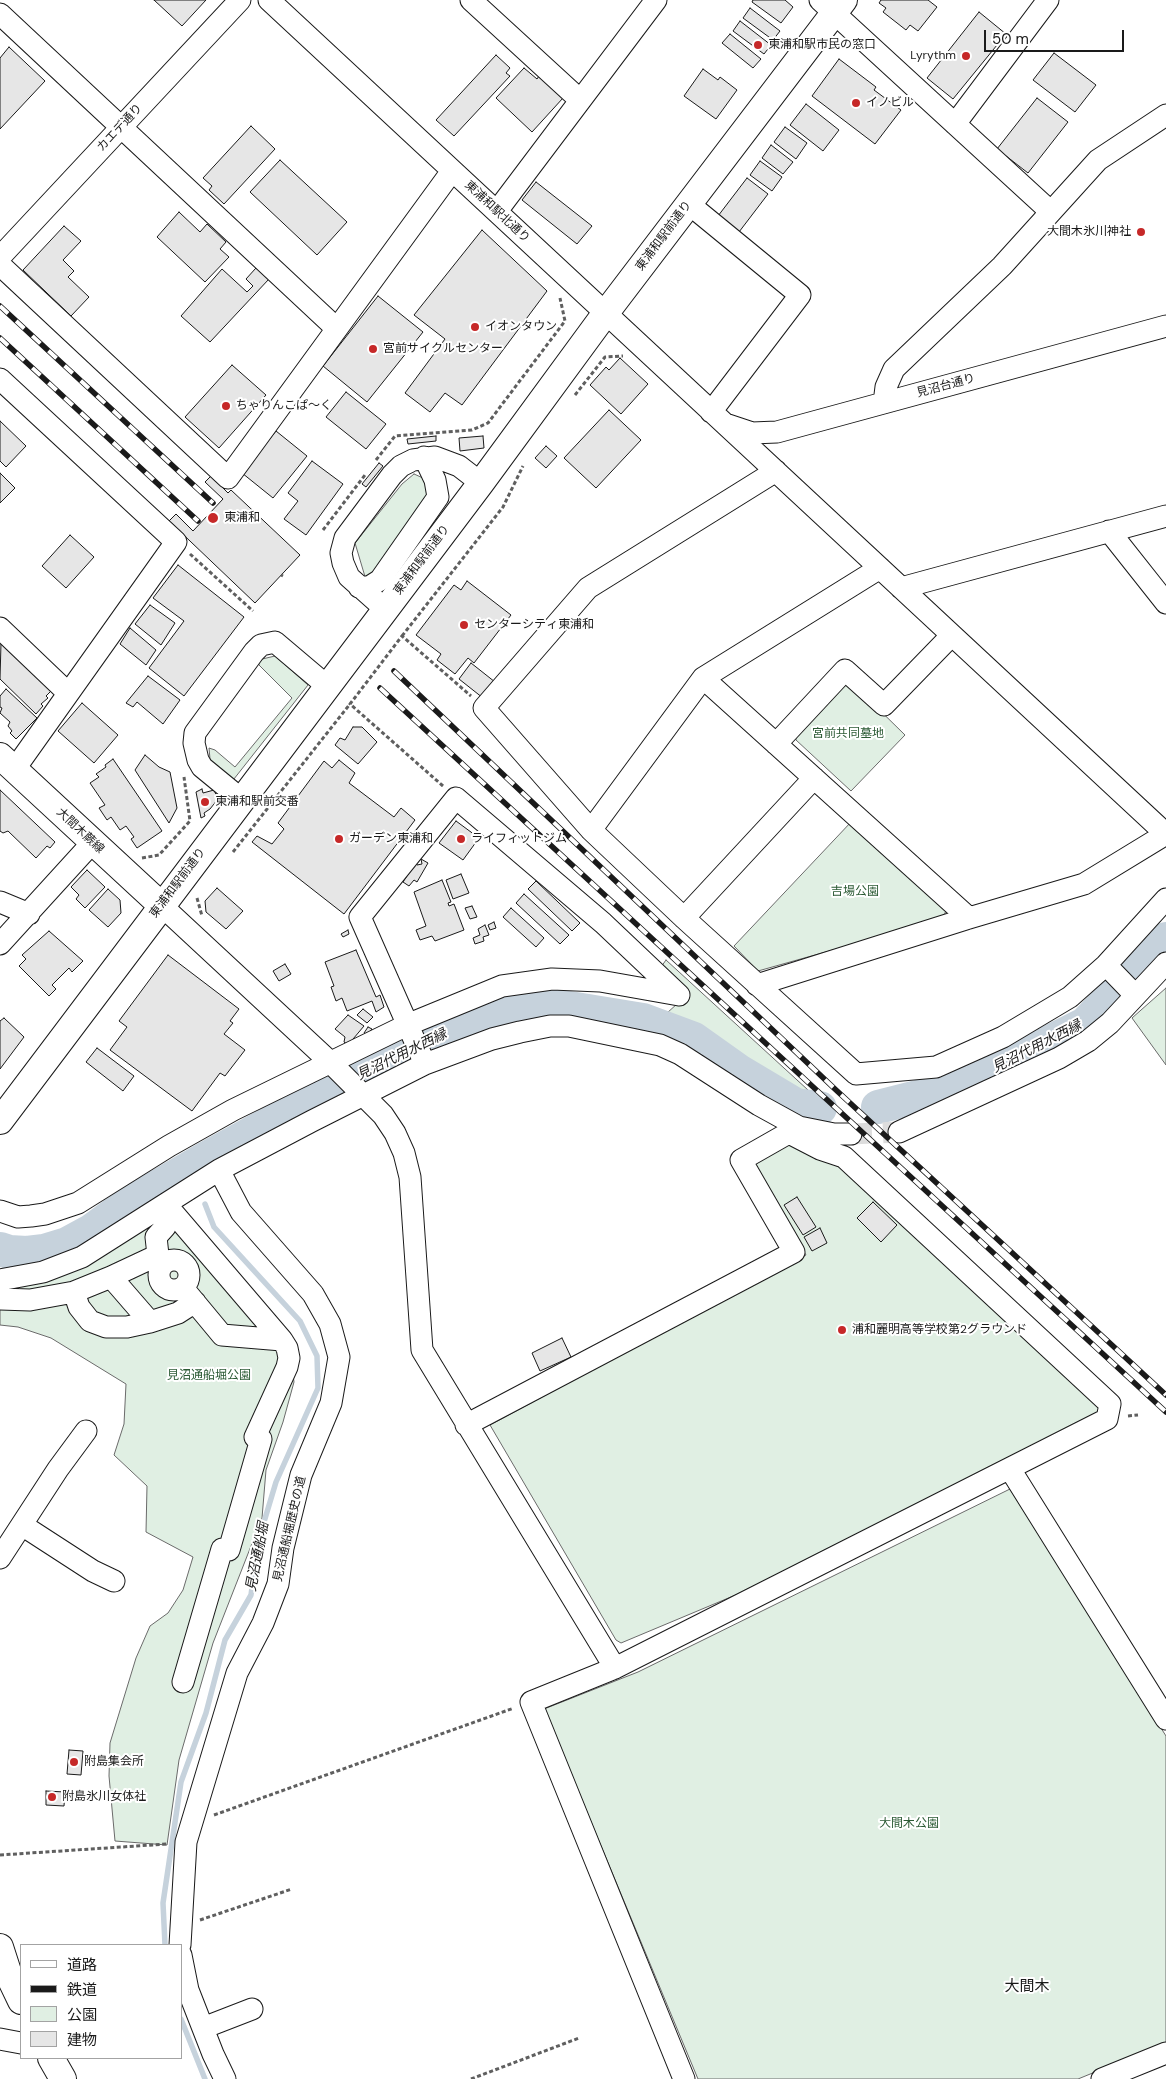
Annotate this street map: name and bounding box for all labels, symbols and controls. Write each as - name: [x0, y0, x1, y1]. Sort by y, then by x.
- scale bar: [986, 20, 1126, 52]
- text: 50 m: [992, 29, 1029, 49]
- place label: 東浦和駅市民の窓口: [768, 38, 876, 52]
- marker: 東浦和駅市民の窓口: [752, 39, 764, 51]
- place label: Lyrythm: [910, 49, 956, 63]
- marker: Lyrythm: [960, 50, 972, 62]
- place label: イノビル: [866, 96, 914, 110]
- marker: イノビル: [850, 97, 862, 109]
- street label: カエデ通り: [94, 101, 146, 155]
- street label: 東浦和駅北通り: [461, 178, 533, 246]
- street label: 東浦和駅前通り: [633, 198, 695, 274]
- place label: 大間木氷川神社: [1047, 225, 1131, 239]
- marker: 大間木氷川神社: [1135, 226, 1147, 238]
- place label: イオンタウン: [485, 320, 557, 334]
- marker: イオンタウン: [469, 321, 481, 333]
- place label: 宮前サイクルセンター: [383, 342, 503, 356]
- marker: 宮前サイクルセンター: [367, 343, 379, 355]
- street label: 見沼台通り: [915, 371, 977, 401]
- place label: ちゃりんこぱ～く: [236, 399, 332, 413]
- marker: ちゃりんこぱ～く: [220, 400, 232, 412]
- marker: 東浦和: [206, 511, 220, 525]
- place label: 東浦和: [224, 511, 260, 525]
- street label: 東浦和駅前通り: [391, 522, 453, 598]
- place label: センターシティ東浦和: [474, 618, 594, 632]
- marker: センターシティ東浦和: [458, 619, 470, 631]
- park label: 宮前共同墓地: [812, 727, 884, 741]
- place label: 東浦和駅前交番: [215, 795, 299, 809]
- marker: 東浦和駅前交番: [199, 796, 211, 808]
- street label: 大間木蕨線: [53, 805, 107, 857]
- place label: ガーデン東浦和: [349, 832, 433, 846]
- place label: ライフィットジム: [471, 832, 567, 846]
- marker: ガーデン東浦和: [333, 833, 345, 845]
- marker: ライフィットジム: [455, 833, 467, 845]
- street label: 東浦和駅前通り: [147, 845, 209, 921]
- park label: 吉場公園: [831, 885, 879, 899]
- water label: 見沼代用水西縁: [990, 1017, 1084, 1077]
- water label: 見沼代用水西縁: [354, 1026, 450, 1084]
- place label: 浦和麗明高等学校第2グラウンド: [852, 1323, 1027, 1337]
- marker: 浦和麗明高等学校第2グラウンド: [836, 1324, 848, 1336]
- park label: 見沼通船堀公園: [167, 1369, 251, 1383]
- street label: 見沼通船堀歴史の道: [271, 1475, 309, 1583]
- water label: 見沼通船堀: [243, 1521, 273, 1593]
- place label: 附島集会所: [84, 1755, 144, 1769]
- marker: 附島集会所: [68, 1756, 80, 1768]
- place label: 附島氷川女体社: [62, 1790, 146, 1804]
- marker: 附島氷川女体社: [46, 1791, 58, 1803]
- park label: 大間木公園: [879, 1817, 939, 1831]
- legend: [20, 1944, 182, 2059]
- text: 道路: [67, 1955, 97, 1975]
- district label: 大間木: [1005, 1978, 1049, 1996]
- text: 鉄道: [67, 1980, 97, 2000]
- text: 公園: [67, 2005, 97, 2025]
- text: 建物: [67, 2030, 97, 2050]

